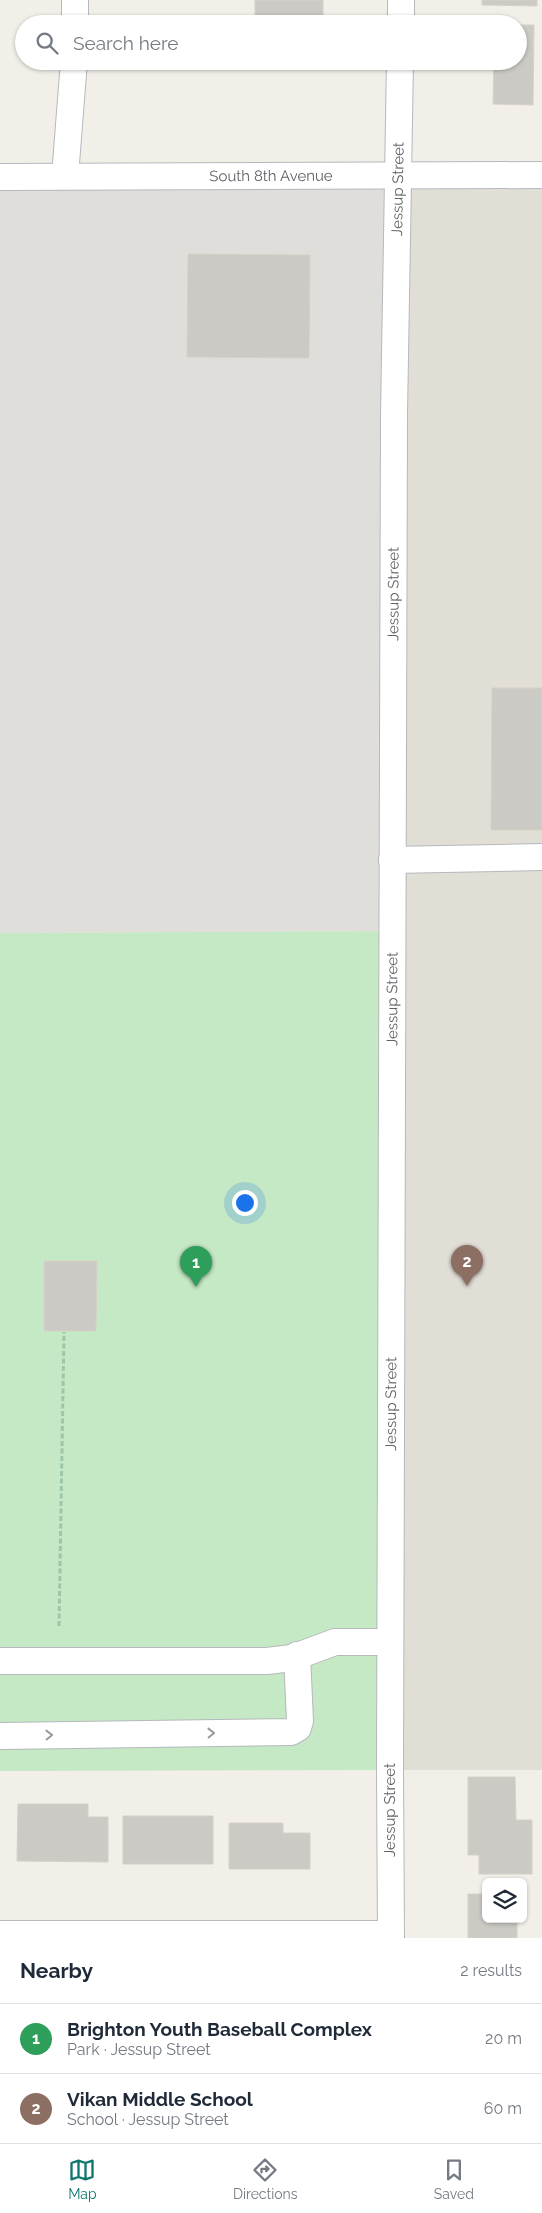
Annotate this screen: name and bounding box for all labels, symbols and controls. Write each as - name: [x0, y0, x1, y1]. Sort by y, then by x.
- search box: [15, 15, 527, 70]
- icon: search: [33, 29, 61, 57]
- text: Search here: [73, 32, 179, 54]
- street label: Jessup Street: [388, 142, 408, 236]
- street label: South 8th Avenue: [209, 167, 333, 185]
- street label: Jessup Street: [384, 547, 403, 641]
- street label: Jessup Street: [383, 952, 401, 1046]
- your location: [232, 1190, 258, 1216]
- pin: 2: [451, 1245, 483, 1286]
- pin: 1: [180, 1246, 212, 1287]
- street label: Jessup Street: [382, 1357, 400, 1451]
- one-way arrow: [208, 1728, 215, 1738]
- one-way arrow: [45, 1730, 53, 1740]
- street label: Jessup Street: [381, 1763, 399, 1857]
- map controls: [482, 1878, 527, 1923]
- button: layers: [482, 1878, 527, 1923]
- text: Nearby: [20, 1958, 93, 1983]
- text: 2 results: [460, 1961, 522, 1980]
- text: Brighton Youth Baseball Complex: [67, 2018, 372, 2040]
- text: 1: [32, 2029, 40, 2048]
- text: 20 m: [485, 2029, 522, 2048]
- text: Park · Jessup Street: [67, 2040, 211, 2059]
- text: Vikan Middle School: [67, 2088, 253, 2110]
- text: 2: [31, 2099, 41, 2118]
- text: 60 m: [484, 2099, 522, 2118]
- text: School · Jessup Street: [67, 2110, 229, 2129]
- tab: Map: [68, 2156, 97, 2202]
- tab: Directions: [233, 2156, 298, 2202]
- tab: Saved: [434, 2156, 474, 2202]

